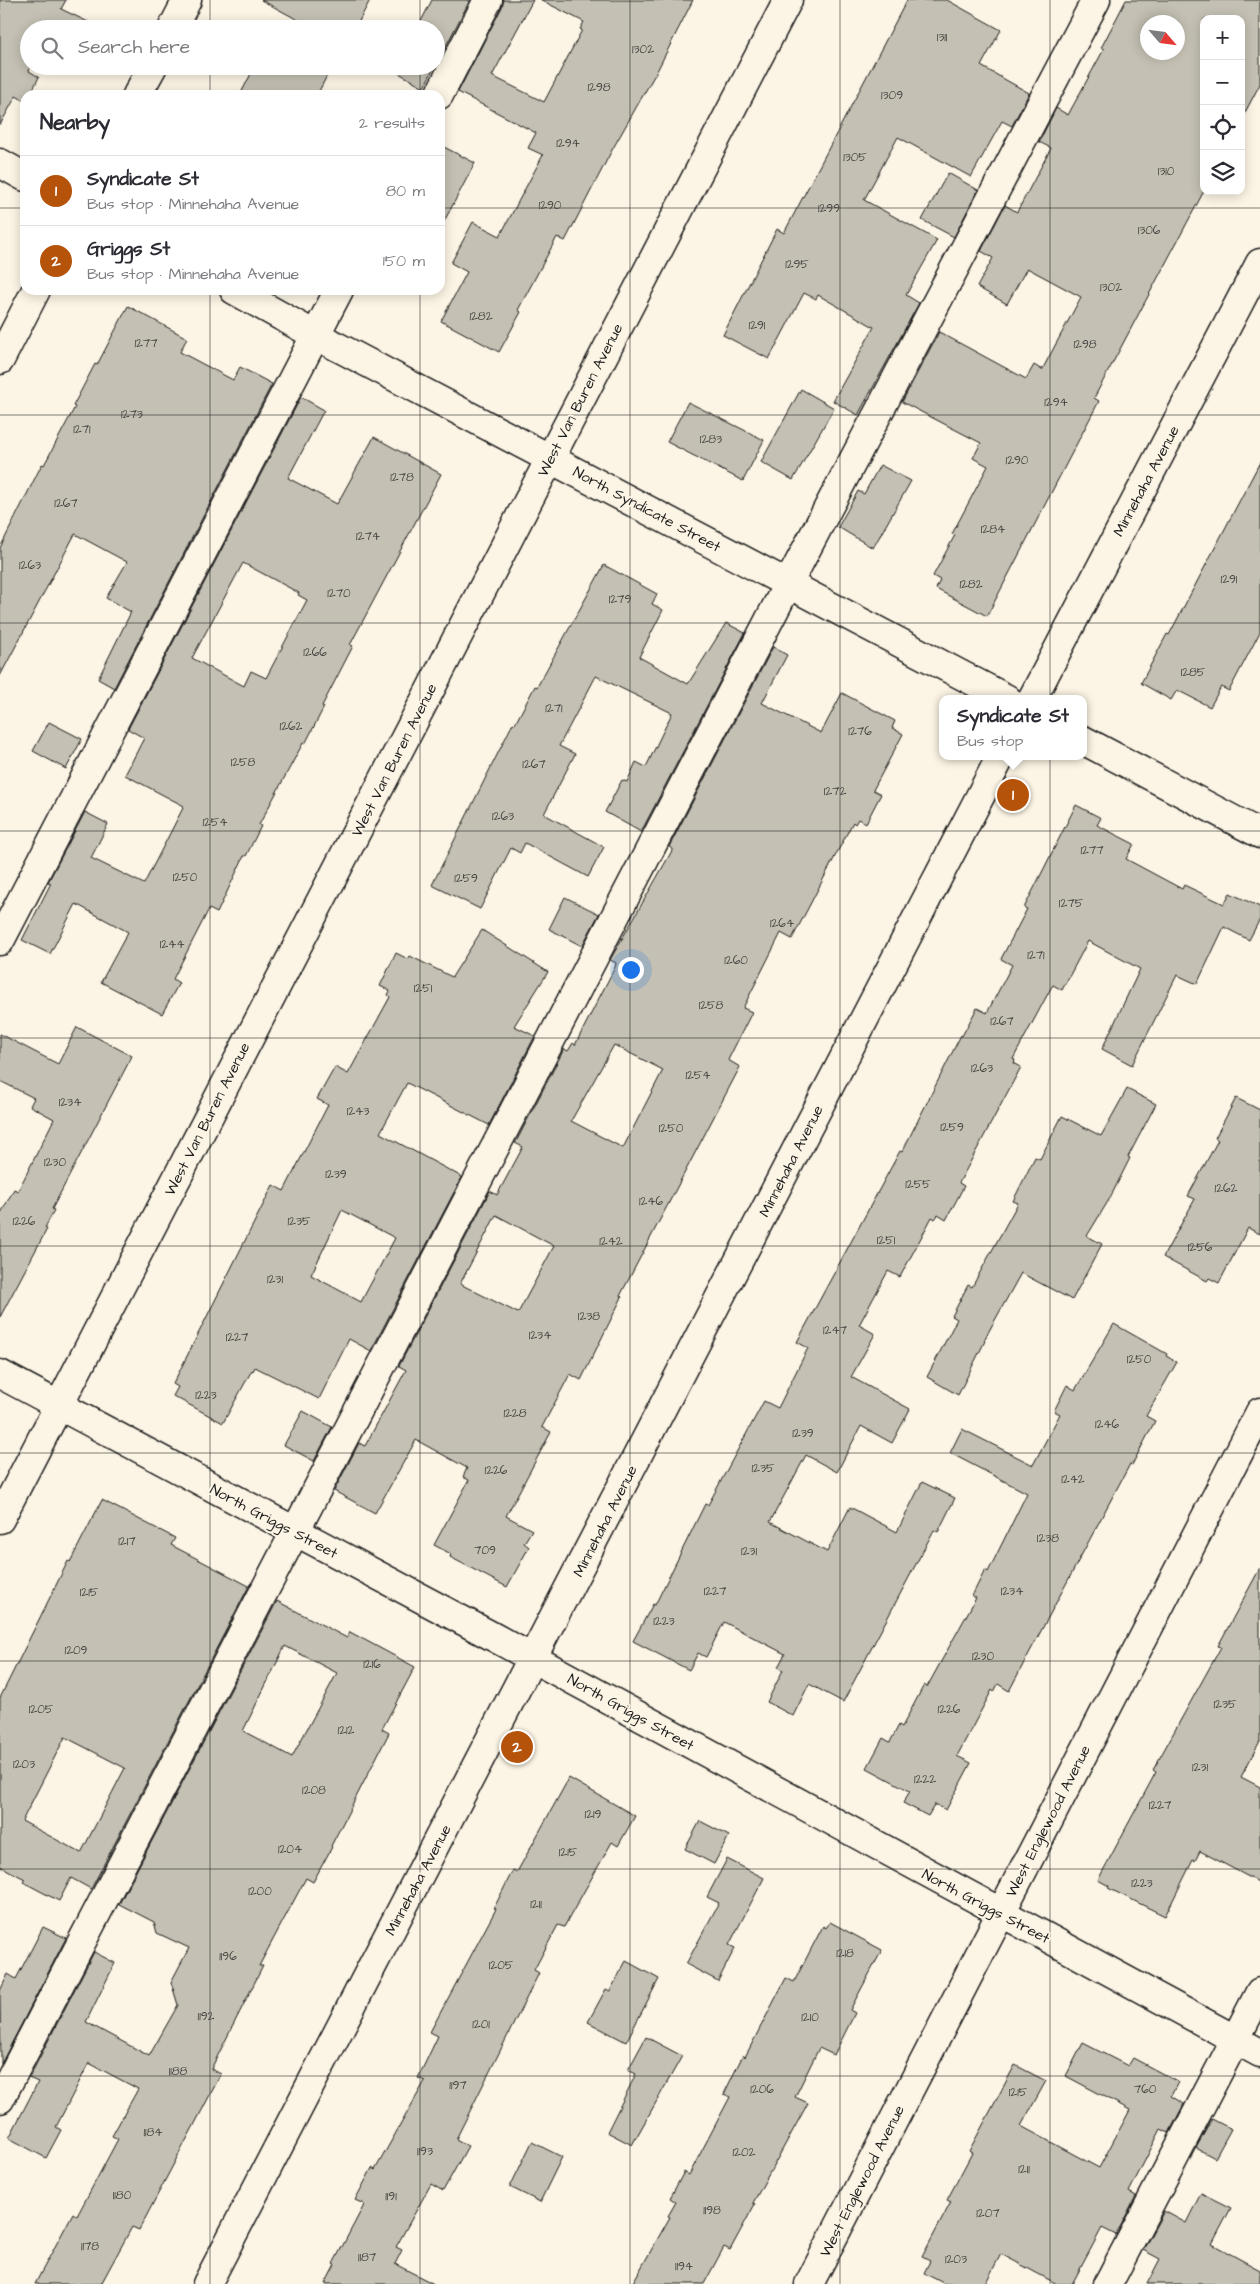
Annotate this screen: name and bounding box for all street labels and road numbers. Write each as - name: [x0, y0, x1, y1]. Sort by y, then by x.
- street label: West Van Buren Avenue: [533, 320, 628, 480]
- street label: Minnehaha Avenue: [1108, 422, 1185, 540]
- street label: North Syndicate Street: [569, 462, 724, 558]
- street label: West Van Buren Avenue: [347, 680, 442, 840]
- street label: West Van Buren Avenue: [160, 1039, 255, 1199]
- street label: Minnehaha Avenue: [754, 1102, 829, 1221]
- street label: Minnehaha Avenue: [568, 1462, 643, 1581]
- street label: North Griggs Street: [206, 1479, 341, 1565]
- street label: North Griggs Street: [563, 1669, 698, 1757]
- street label: West Englewood Avenue: [1001, 1742, 1097, 1901]
- street label: Minnehaha Avenue: [380, 1821, 457, 1939]
- street label: North Griggs Street: [918, 1864, 1053, 1950]
- street label: West Englewood Avenue: [815, 2102, 911, 2261]

